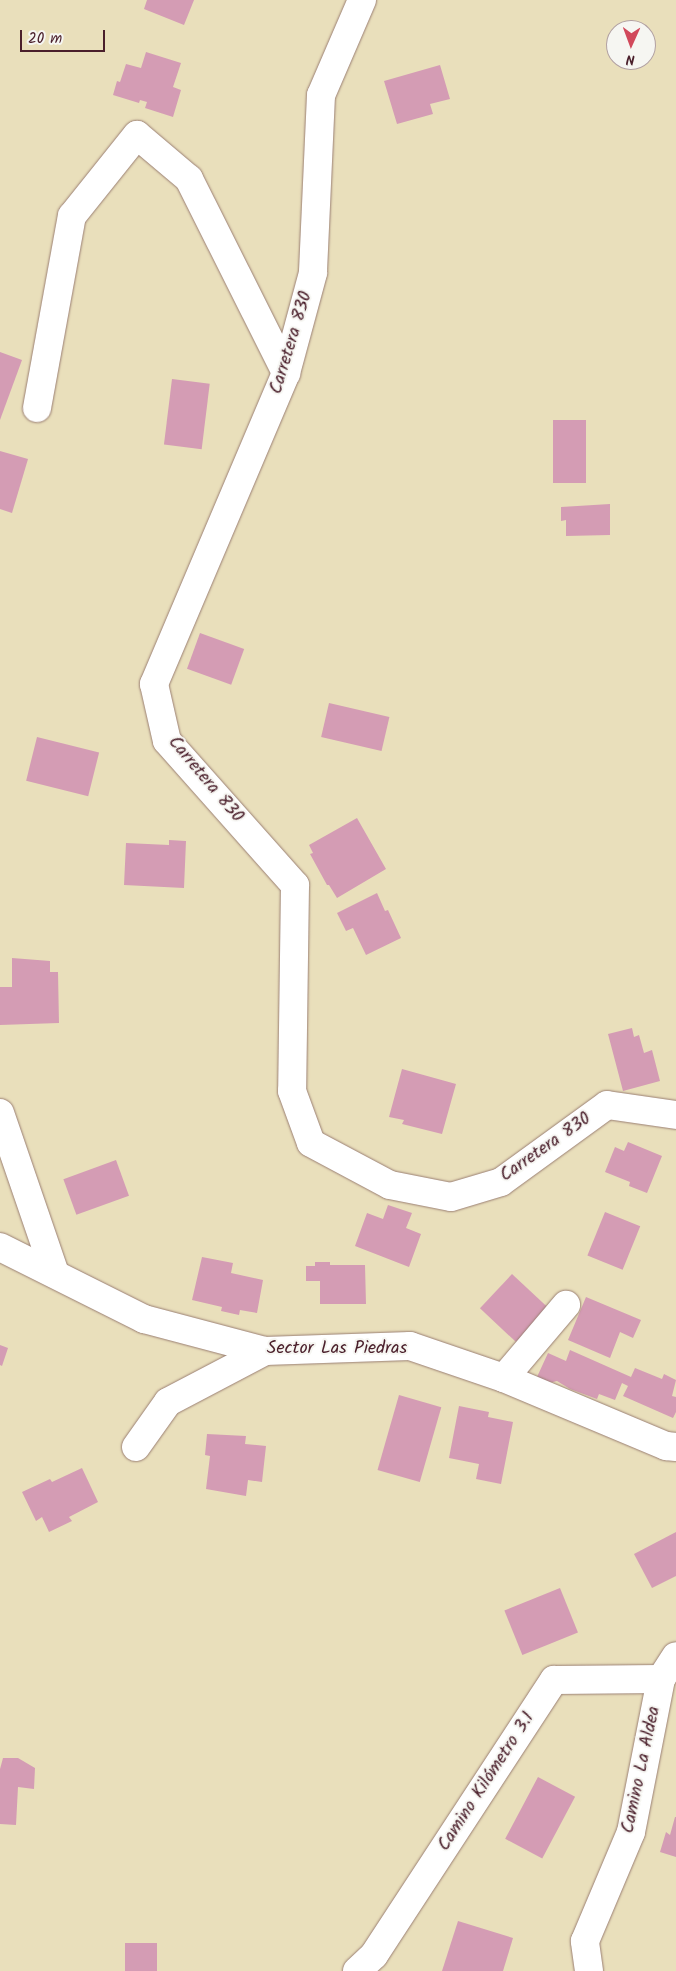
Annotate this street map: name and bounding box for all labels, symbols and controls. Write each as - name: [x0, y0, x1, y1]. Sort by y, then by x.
- scale bar: [22, 20, 108, 52]
- north arrow: [606, 20, 656, 70]
- text: 20 m: [28, 27, 62, 51]
- text: N: [626, 48, 635, 70]
- street label: Carretera 830: [266, 289, 318, 397]
- street label: Carretera 830: [163, 732, 247, 828]
- street label: Carretera 830: [496, 1109, 596, 1187]
- street label: Sector Las Piedras: [267, 1338, 407, 1360]
- street label: Camino La Aldea: [618, 1705, 666, 1835]
- street label: Camino Kilómetro 3.1: [434, 1709, 540, 1855]

